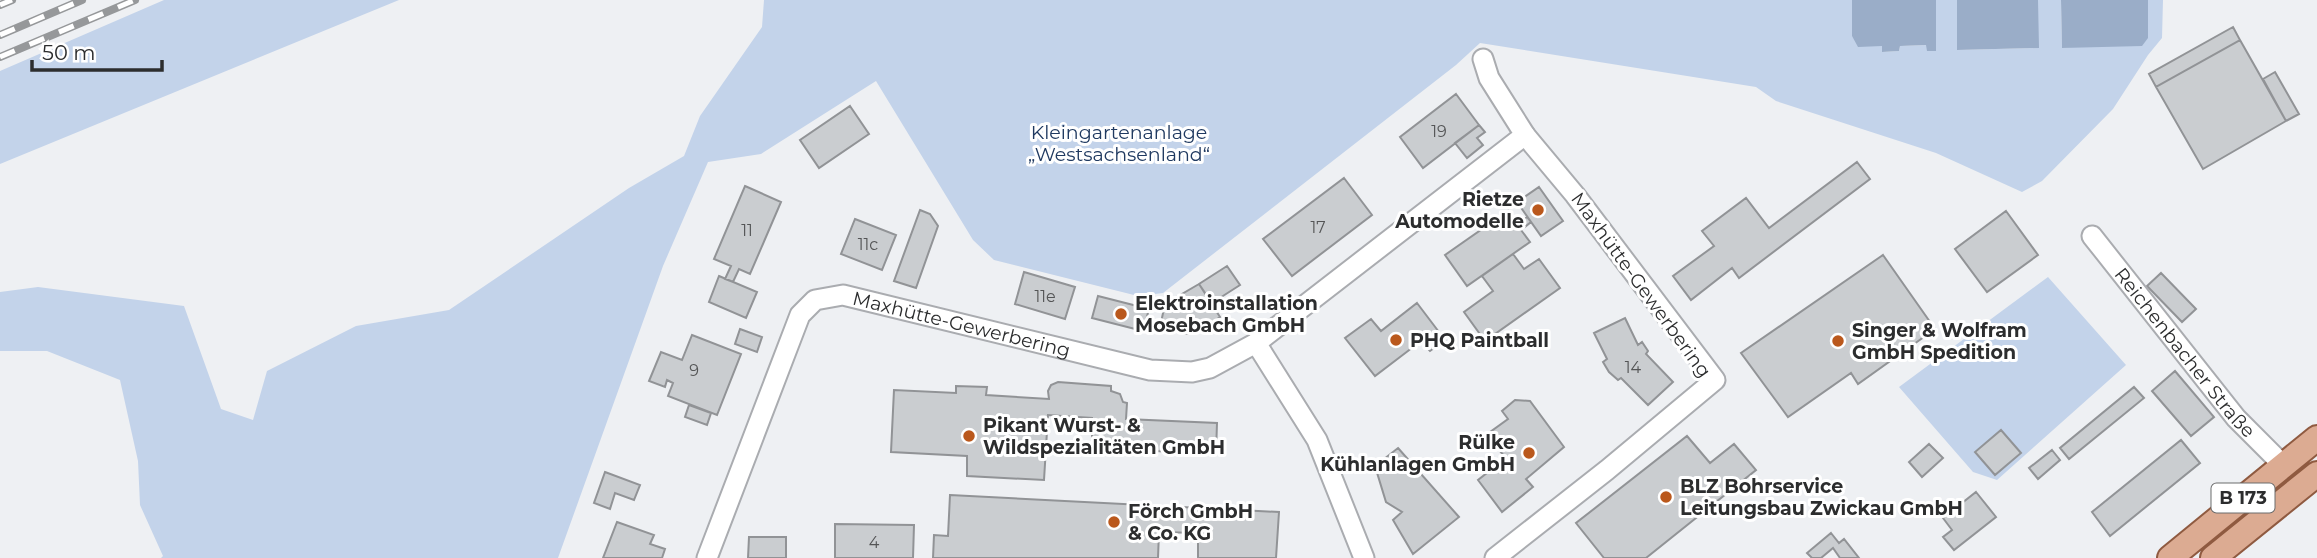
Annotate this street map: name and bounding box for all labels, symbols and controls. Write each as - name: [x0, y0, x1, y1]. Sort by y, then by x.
- scale bar: [32, 28, 161, 72]
- text: 50 m: [42, 40, 96, 65]
- park label: Kleingartenanlage „Westsachsenland“: [1028, 121, 1210, 166]
- house number: 19: [1431, 122, 1447, 141]
- place label: Rietze Automodelle: [1394, 188, 1524, 233]
- street label: Maxhütte-Gewerbering: [1566, 188, 1716, 382]
- marker: Rietze Automodelle: [1530, 202, 1546, 218]
- house number: 17: [1310, 218, 1326, 237]
- house number: 11: [741, 221, 753, 240]
- house number: 11c: [858, 235, 878, 254]
- street label: Reichenbacher Straße: [2110, 263, 2260, 442]
- street label: Maxhütte-Gewerbering: [850, 286, 1073, 362]
- house number: 11e: [1034, 287, 1056, 306]
- place label: Elektroinstallation Mosebach GmbH: [1135, 292, 1318, 337]
- marker: Elektroinstallation Mosebach GmbH: [1113, 306, 1129, 322]
- place label: Singer & Wolfram GmbH Spedition: [1852, 319, 2027, 364]
- place label: PHQ Paintball: [1410, 329, 1549, 352]
- marker: PHQ Paintball: [1388, 332, 1404, 348]
- marker: Singer & Wolfram GmbH Spedition: [1830, 333, 1846, 349]
- house number: 14: [1625, 358, 1642, 377]
- house number: 9: [689, 361, 699, 380]
- place label: Pikant Wurst- & Wildspezialitäten GmbH: [983, 414, 1225, 459]
- marker: Pikant Wurst- & Wildspezialitäten GmbH: [961, 428, 977, 444]
- place label: Rülke Kühlanlagen GmbH: [1320, 431, 1515, 476]
- marker: Rülke Kühlanlagen GmbH: [1521, 445, 1537, 461]
- place label: BLZ Bohrservice Leitungsbau Zwickau GmbH: [1680, 475, 1963, 520]
- road number: B 173: [2212, 484, 2274, 512]
- marker: BLZ Bohrservice Leitungsbau Zwickau GmbH: [1658, 489, 1674, 505]
- place label: Förch GmbH & Co. KG: [1128, 500, 1253, 545]
- marker: Förch GmbH & Co. KG: [1106, 514, 1122, 530]
- house number: 4: [869, 533, 880, 552]

